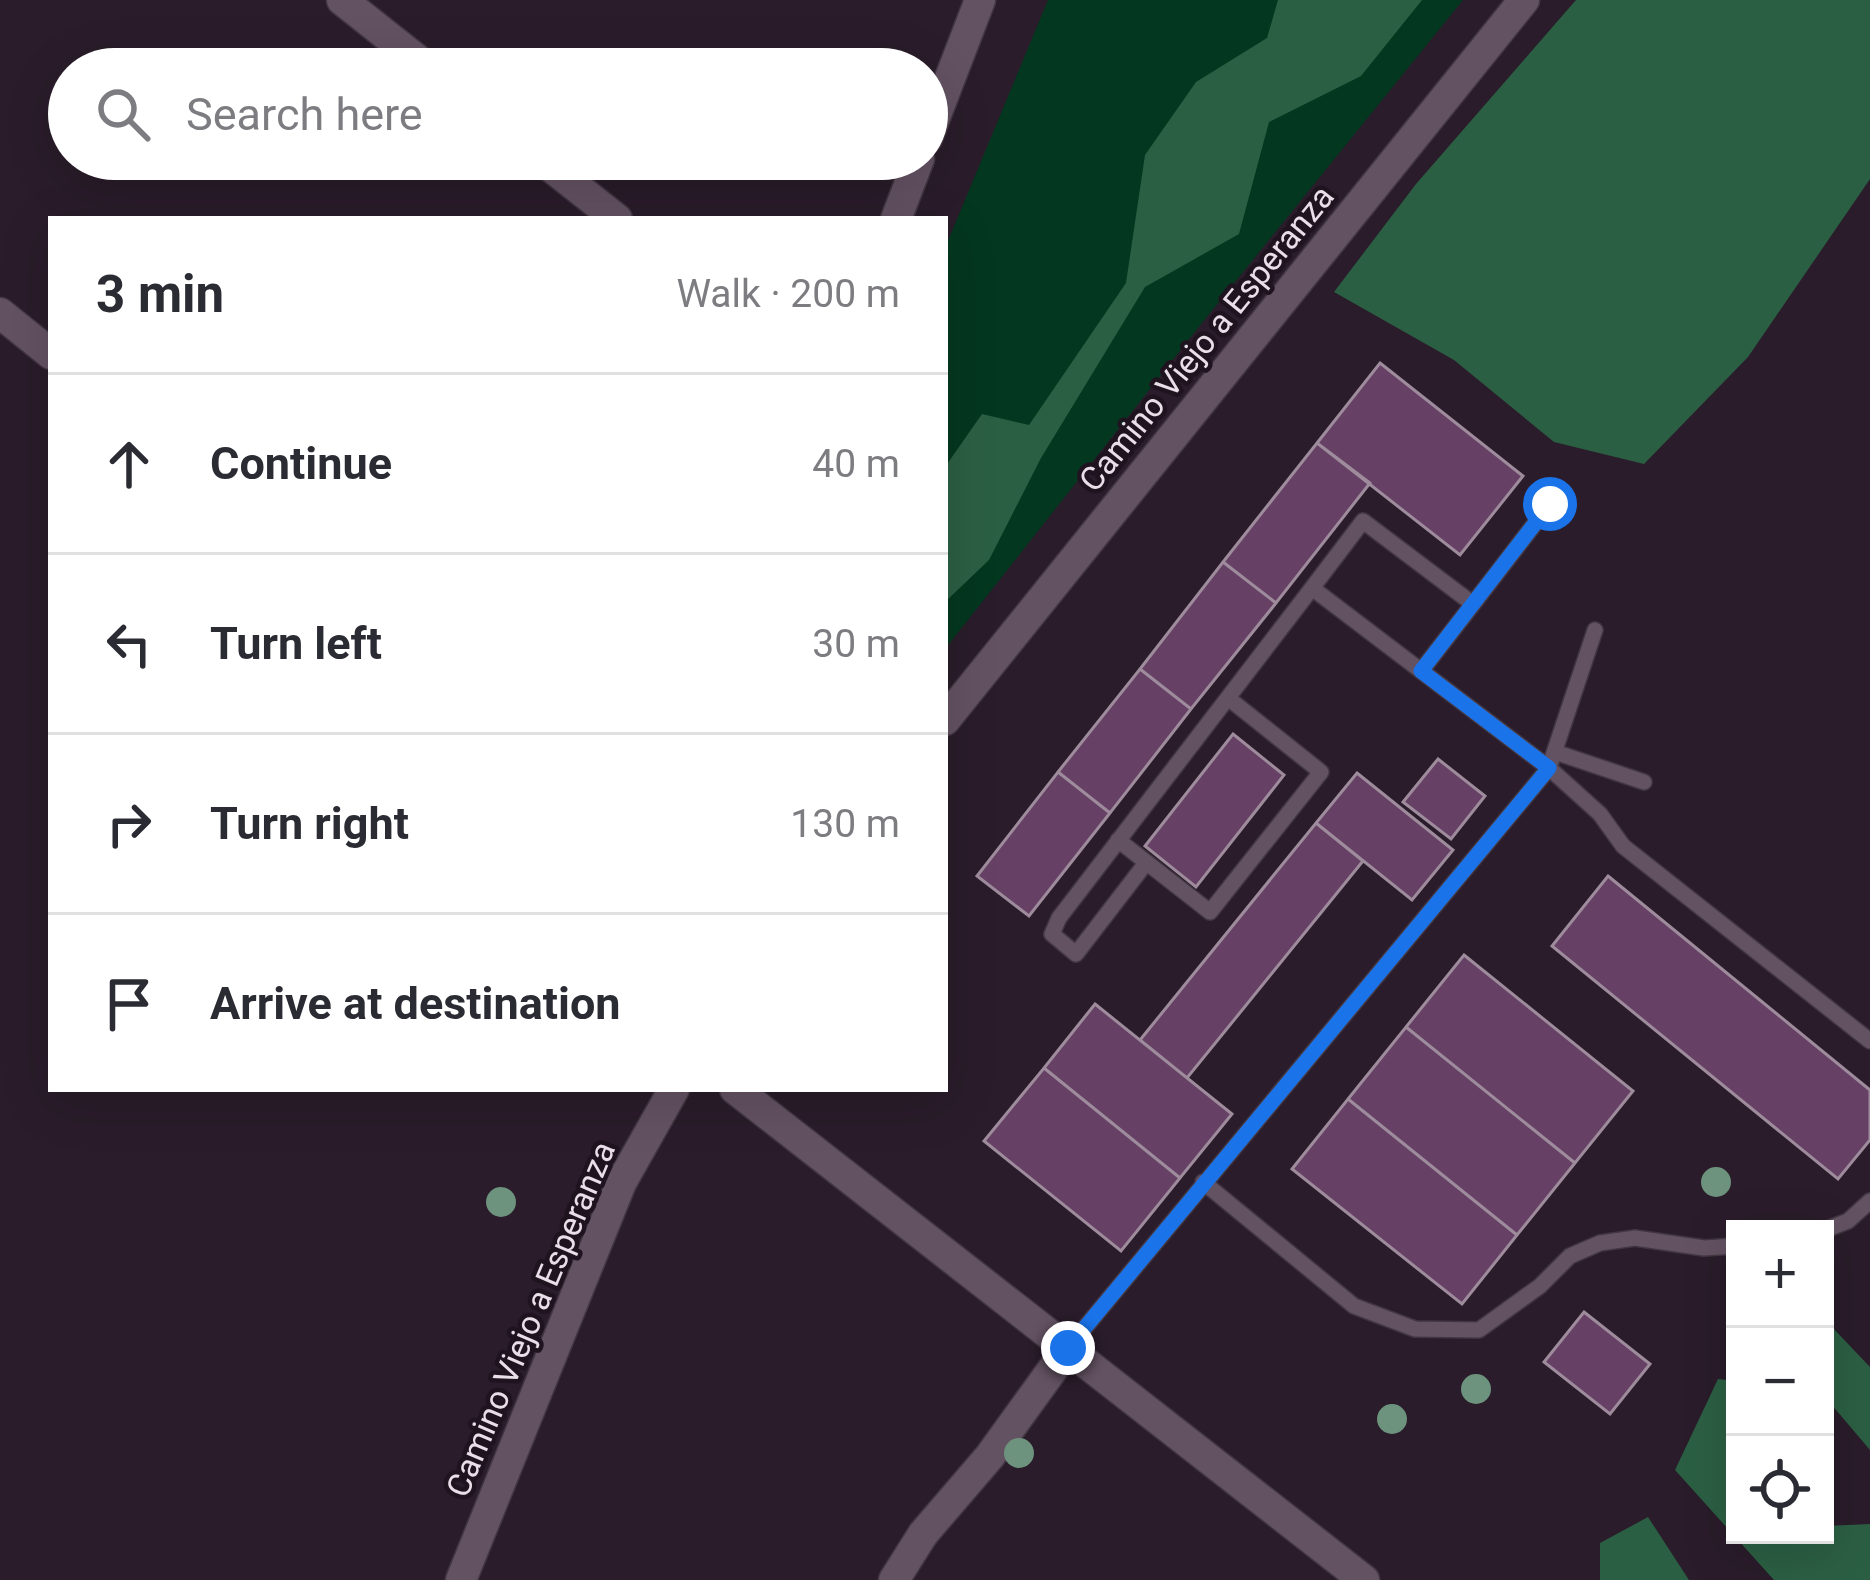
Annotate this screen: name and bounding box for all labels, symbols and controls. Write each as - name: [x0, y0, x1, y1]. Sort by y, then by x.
- search box: [48, 48, 948, 180]
- icon: search: [90, 81, 156, 147]
- text: Search here: [186, 88, 423, 141]
- street label: Camino Viejo a Esperanza: [1071, 178, 1342, 499]
- text: 3 min: [96, 265, 224, 324]
- text: Walk · 200 m: [676, 271, 900, 317]
- icon: ahead: [96, 431, 162, 497]
- text: Continue: [210, 437, 392, 490]
- text: 40 m: [812, 441, 900, 487]
- route start: [1523, 477, 1577, 531]
- icon: left: [96, 611, 162, 677]
- text: Turn left: [210, 617, 382, 670]
- text: 30 m: [812, 621, 900, 667]
- icon: right: [96, 791, 162, 857]
- text: Turn right: [210, 797, 409, 850]
- text: 130 m: [790, 801, 900, 847]
- icon: arrive: [96, 971, 162, 1037]
- text: Arrive at destination: [210, 977, 621, 1030]
- street label: Camino Viejo a Esperanza: [438, 1136, 623, 1503]
- map controls: [1726, 1220, 1834, 1544]
- button: +: [1726, 1220, 1834, 1328]
- route end: [1041, 1321, 1095, 1375]
- button: −: [1726, 1328, 1834, 1436]
- button: locate: [1726, 1436, 1834, 1544]

